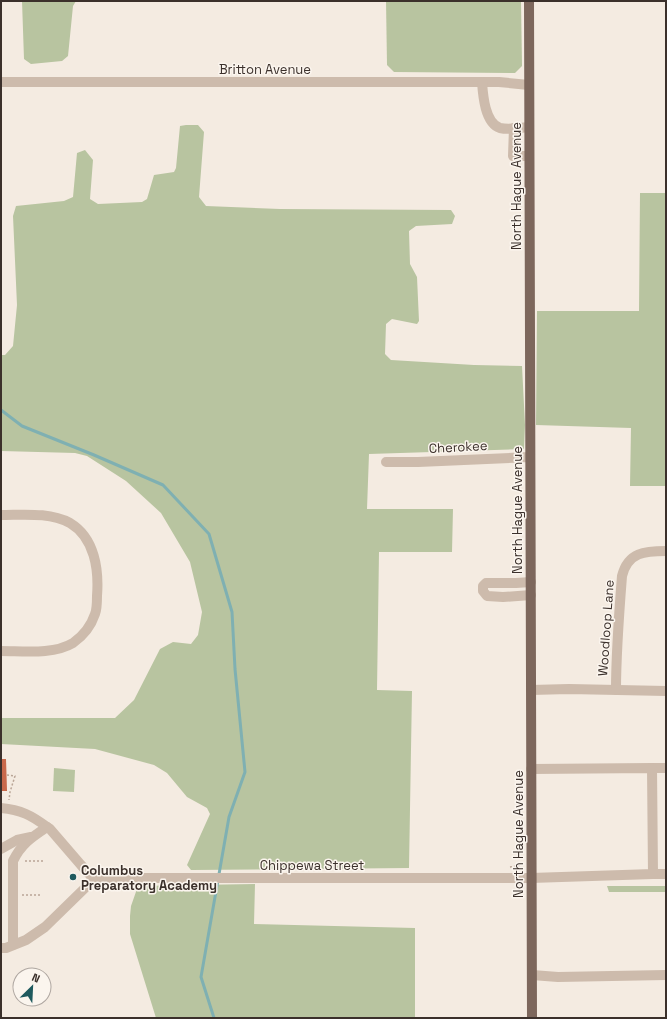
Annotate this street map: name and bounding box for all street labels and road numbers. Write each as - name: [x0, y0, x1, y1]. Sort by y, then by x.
- street label: Britton Avenue: [219, 61, 311, 78]
- street label: North Hague Avenue: [508, 122, 525, 250]
- street label: Cherokee: [428, 437, 488, 457]
- street label: North Hague Avenue: [509, 446, 526, 574]
- street label: Woodloop Lane: [594, 579, 618, 677]
- street label: North Hague Avenue: [510, 770, 527, 898]
- street label: Chippewa Street: [260, 857, 364, 874]

